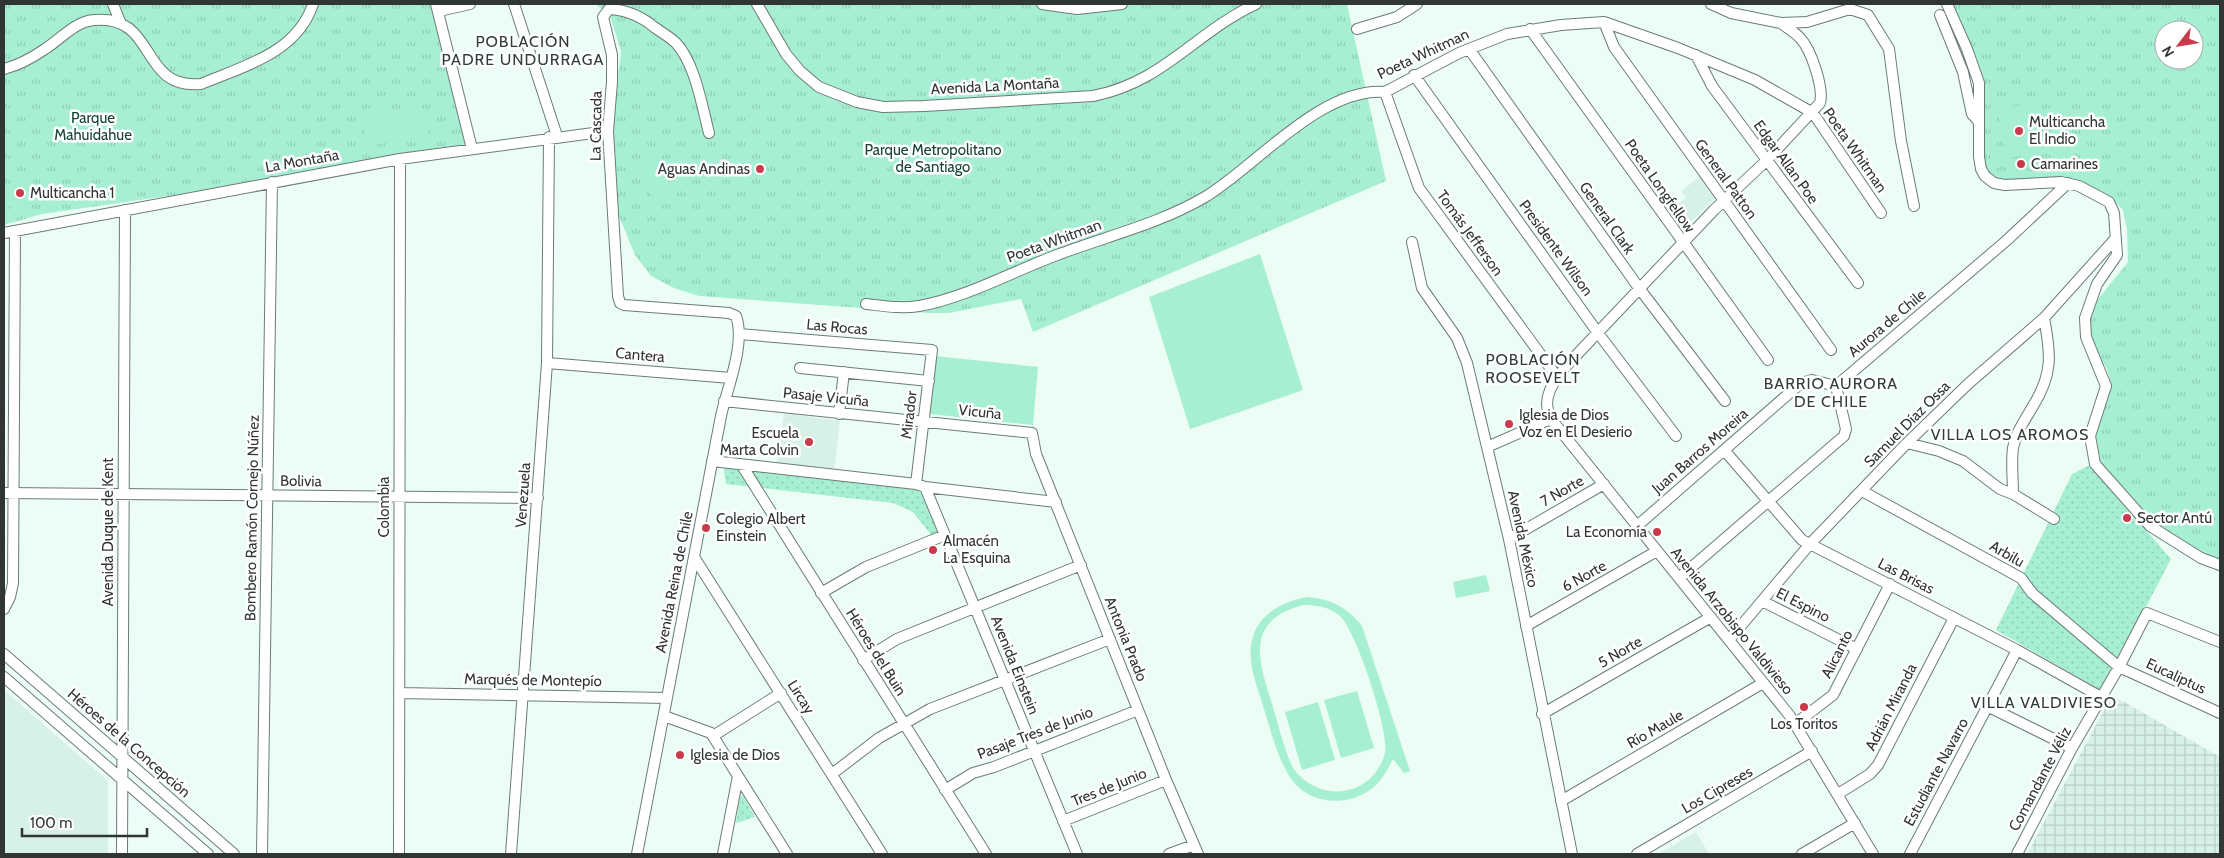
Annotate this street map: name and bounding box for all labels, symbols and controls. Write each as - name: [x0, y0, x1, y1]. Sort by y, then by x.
- north arrow: [2154, 20, 2204, 70]
- street label: Poeta Whitman: [1374, 25, 1472, 83]
- district label: POBLACIÓN PADRE UNDURRAGA: [442, 32, 604, 69]
- text: N: [2158, 43, 2178, 61]
- street label: Avenida La Montaña: [930, 74, 1060, 98]
- street label: La Cascada: [586, 90, 606, 161]
- street label: Poeta Whitman: [1819, 104, 1891, 196]
- park label: Parque Mahuidahue: [54, 109, 132, 144]
- place label: Multicancha El Indio: [2029, 113, 2106, 148]
- street label: Edgar Allan Poe: [1750, 117, 1822, 207]
- marker: Multicancha El Indio: [2013, 125, 2025, 137]
- street label: General Patton: [1691, 135, 1761, 223]
- street label: Poeta Longfellow: [1621, 136, 1699, 236]
- park label: Parque Metropolitano de Santiago: [864, 141, 1002, 176]
- street label: La Montaña: [264, 146, 341, 176]
- place label: Camarines: [2031, 155, 2098, 173]
- marker: Camarines: [2015, 158, 2027, 170]
- place label: Aguas Andinas: [658, 160, 750, 178]
- marker: Aguas Andinas: [754, 163, 766, 175]
- street label: General Clark: [1576, 178, 1639, 258]
- place label: Multicancha 1: [30, 184, 114, 202]
- marker: Multicancha 1: [14, 187, 26, 199]
- street label: Tomás Jefferson: [1433, 187, 1507, 279]
- street label: Presidente Wilson: [1515, 197, 1597, 299]
- street label: Poeta Whitman: [1004, 216, 1104, 266]
- street label: Aurora de Chile: [1844, 285, 1930, 361]
- street label: Las Rocas: [806, 315, 868, 339]
- street label: Cantera: [615, 344, 666, 366]
- district label: POBLACIÓN ROOSEVELT: [1485, 350, 1581, 387]
- district label: BARRIO AURORA DE CHILE: [1764, 374, 1898, 411]
- street label: Samuel Díaz Ossa: [1860, 377, 1954, 471]
- street label: Pasaje Vicuña: [782, 384, 871, 411]
- street label: Mirador: [897, 390, 921, 440]
- street label: Vicuña: [958, 401, 1003, 423]
- street label: Juan Barros Moreira: [1648, 404, 1752, 498]
- place label: Iglesia de Dios Voz en El Desierio: [1519, 406, 1632, 441]
- street label: Bombero Ramón Cornejo Núñez: [241, 415, 263, 621]
- marker: Iglesia de Dios Voz en El Desierio: [1503, 418, 1515, 430]
- place label: Escuela Marta Colvin: [720, 424, 800, 459]
- district label: VILLA LOS AROMOS: [1931, 425, 2089, 444]
- marker: Escuela Marta Colvin: [803, 436, 815, 448]
- street label: Avenida Duque de Kent: [99, 458, 117, 606]
- street label: Venezuela: [512, 461, 534, 528]
- street label: 7 Norte: [1537, 471, 1587, 511]
- street label: Bolivia: [280, 472, 323, 490]
- street label: Colombia: [375, 476, 393, 537]
- street label: Avenida México: [1504, 489, 1542, 589]
- street label: Avenida Reina de Chile: [651, 509, 697, 654]
- place label: Sector Antú: [2137, 509, 2212, 527]
- place label: Colegio Albert Einstein: [716, 510, 805, 545]
- marker: Sector Antú: [2121, 512, 2133, 524]
- marker: Colegio Albert Einstein: [700, 522, 712, 534]
- place label: La Economía: [1566, 523, 1648, 541]
- marker: La Economía: [1651, 526, 1663, 538]
- place label: Almacén La Esquina: [943, 532, 1011, 567]
- street label: Arbilu: [1987, 537, 2027, 571]
- marker: Almacén La Esquina: [927, 544, 939, 556]
- street label: Avenida Arzobispo Valdivieso: [1667, 544, 1797, 698]
- street label: Las Brisas: [1875, 554, 1937, 598]
- street label: 6 Norte: [1559, 556, 1610, 595]
- street label: El Espino: [1773, 584, 1833, 626]
- street label: Antonia Prado: [1101, 594, 1151, 684]
- street label: Héroes del Buin: [842, 605, 910, 699]
- street label: Avenida Einstein: [987, 613, 1043, 717]
- street label: Alicanto: [1817, 627, 1857, 681]
- street label: 5 Norte: [1595, 632, 1645, 672]
- street label: Eucaliptus: [2143, 654, 2209, 698]
- street label: Adrián Miranda: [1861, 660, 1921, 754]
- street label: Marqués de Montepío: [464, 670, 602, 690]
- street label: Lircay: [784, 677, 819, 718]
- street label: Héroes de la Concepción: [64, 685, 194, 801]
- district label: VILLA VALDIVIESO: [1971, 693, 2117, 712]
- marker: Los Toritos: [1798, 701, 1810, 713]
- street label: Pasaje Tres de Junio: [975, 703, 1095, 763]
- street label: Río Maule: [1624, 706, 1687, 752]
- place label: Los Toritos: [1770, 715, 1838, 733]
- street label: Estudiante Navarro: [1900, 715, 1972, 829]
- street label: Comandante Véliz: [2005, 724, 2075, 834]
- place label: Iglesia de Dios: [690, 746, 780, 764]
- marker: Iglesia de Dios: [674, 749, 686, 761]
- street label: Los Cipreses: [1678, 763, 1756, 817]
- street label: Tres de Junio: [1069, 764, 1149, 810]
- scale bar: [22, 806, 148, 838]
- text: 100 m: [30, 814, 72, 832]

